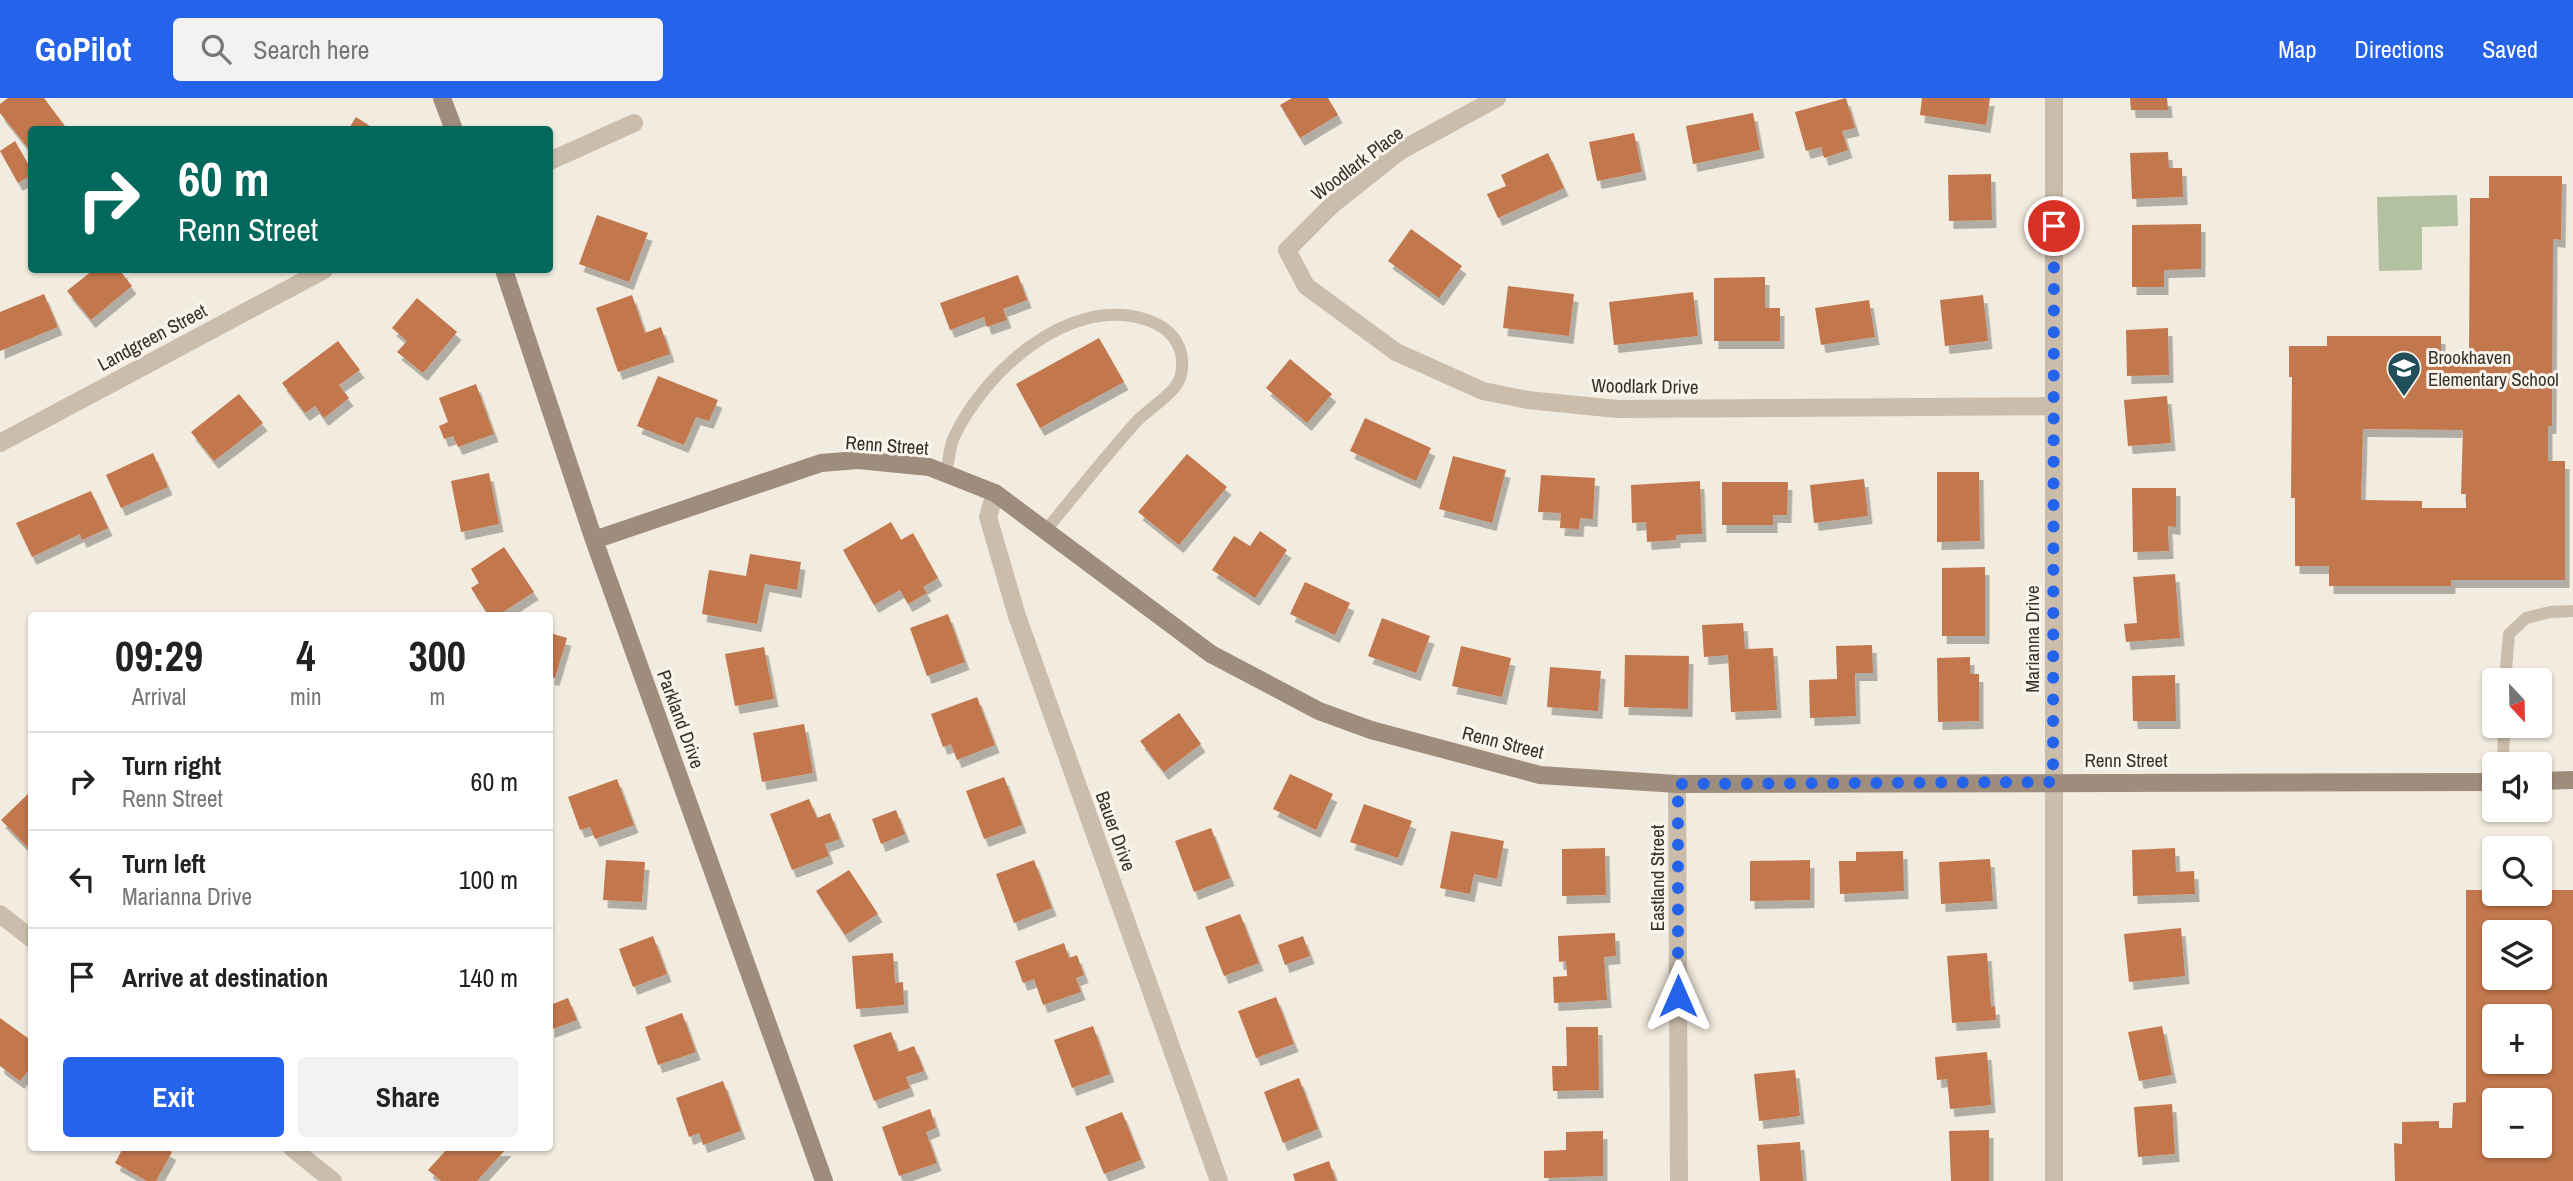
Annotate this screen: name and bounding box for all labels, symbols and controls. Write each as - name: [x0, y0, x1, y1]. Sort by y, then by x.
- search box: [173, 18, 663, 81]
- text: GoPilot: [35, 27, 131, 71]
- icon: search: [197, 30, 235, 68]
- text: Search here: [253, 32, 369, 67]
- text: Map: [2278, 33, 2316, 65]
- text: Directions: [2354, 33, 2444, 65]
- text: Saved: [2482, 33, 2538, 65]
- street label: Woodlark Place: [1306, 120, 1408, 206]
- text: 60 m: [178, 145, 270, 211]
- icon: right: [63, 154, 154, 245]
- pin: [2024, 196, 2084, 256]
- icon: arrive: [2035, 207, 2073, 245]
- text: Renn Street: [178, 208, 318, 251]
- street label: Landgreen Street: [93, 297, 212, 377]
- place label: Brookhaven Elementary School: [2428, 344, 2559, 392]
- school or university icon: Brookhaven Elementary School: [2385, 349, 2423, 398]
- street label: Woodlark Drive: [1591, 372, 1699, 400]
- street label: Renn Street: [845, 429, 930, 461]
- street label: Marianna Drive: [2019, 585, 2045, 693]
- text: 09:29: [115, 628, 203, 684]
- text: 4: [296, 628, 315, 684]
- text: 300: [409, 628, 466, 684]
- street label: Parkland Drive: [651, 666, 711, 772]
- north arrow: [2482, 668, 2552, 738]
- map controls: [2482, 668, 2552, 1158]
- text: Arrival: [132, 681, 186, 712]
- text: min: [290, 681, 322, 712]
- text: m: [429, 681, 445, 712]
- street label: Renn Street: [1460, 719, 1547, 765]
- street label: Renn Street: [2084, 747, 2168, 773]
- text: Turn right: [122, 748, 221, 783]
- button: sound: [2482, 752, 2552, 822]
- icon: right: [63, 762, 101, 800]
- text: 60 m: [471, 764, 518, 799]
- text: Renn Street: [122, 783, 223, 814]
- street label: Bauer Drive: [1090, 787, 1142, 875]
- street label: Eastland Street: [1644, 824, 1670, 931]
- button: search: [2482, 836, 2552, 906]
- text: Turn left: [122, 846, 206, 881]
- icon: left: [63, 860, 101, 898]
- text: 100 m: [459, 862, 518, 897]
- text: Marianna Drive: [122, 881, 252, 912]
- button: layers: [2482, 920, 2552, 990]
- icon: arrive: [63, 958, 101, 996]
- position arrow: [1641, 959, 1715, 1033]
- text: Arrive at destination: [122, 960, 328, 995]
- text: 140 m: [459, 960, 518, 995]
- button: +: [2482, 1004, 2552, 1074]
- button: Exit: [63, 1057, 284, 1137]
- button: Share: [298, 1057, 518, 1137]
- button: −: [2482, 1088, 2552, 1158]

